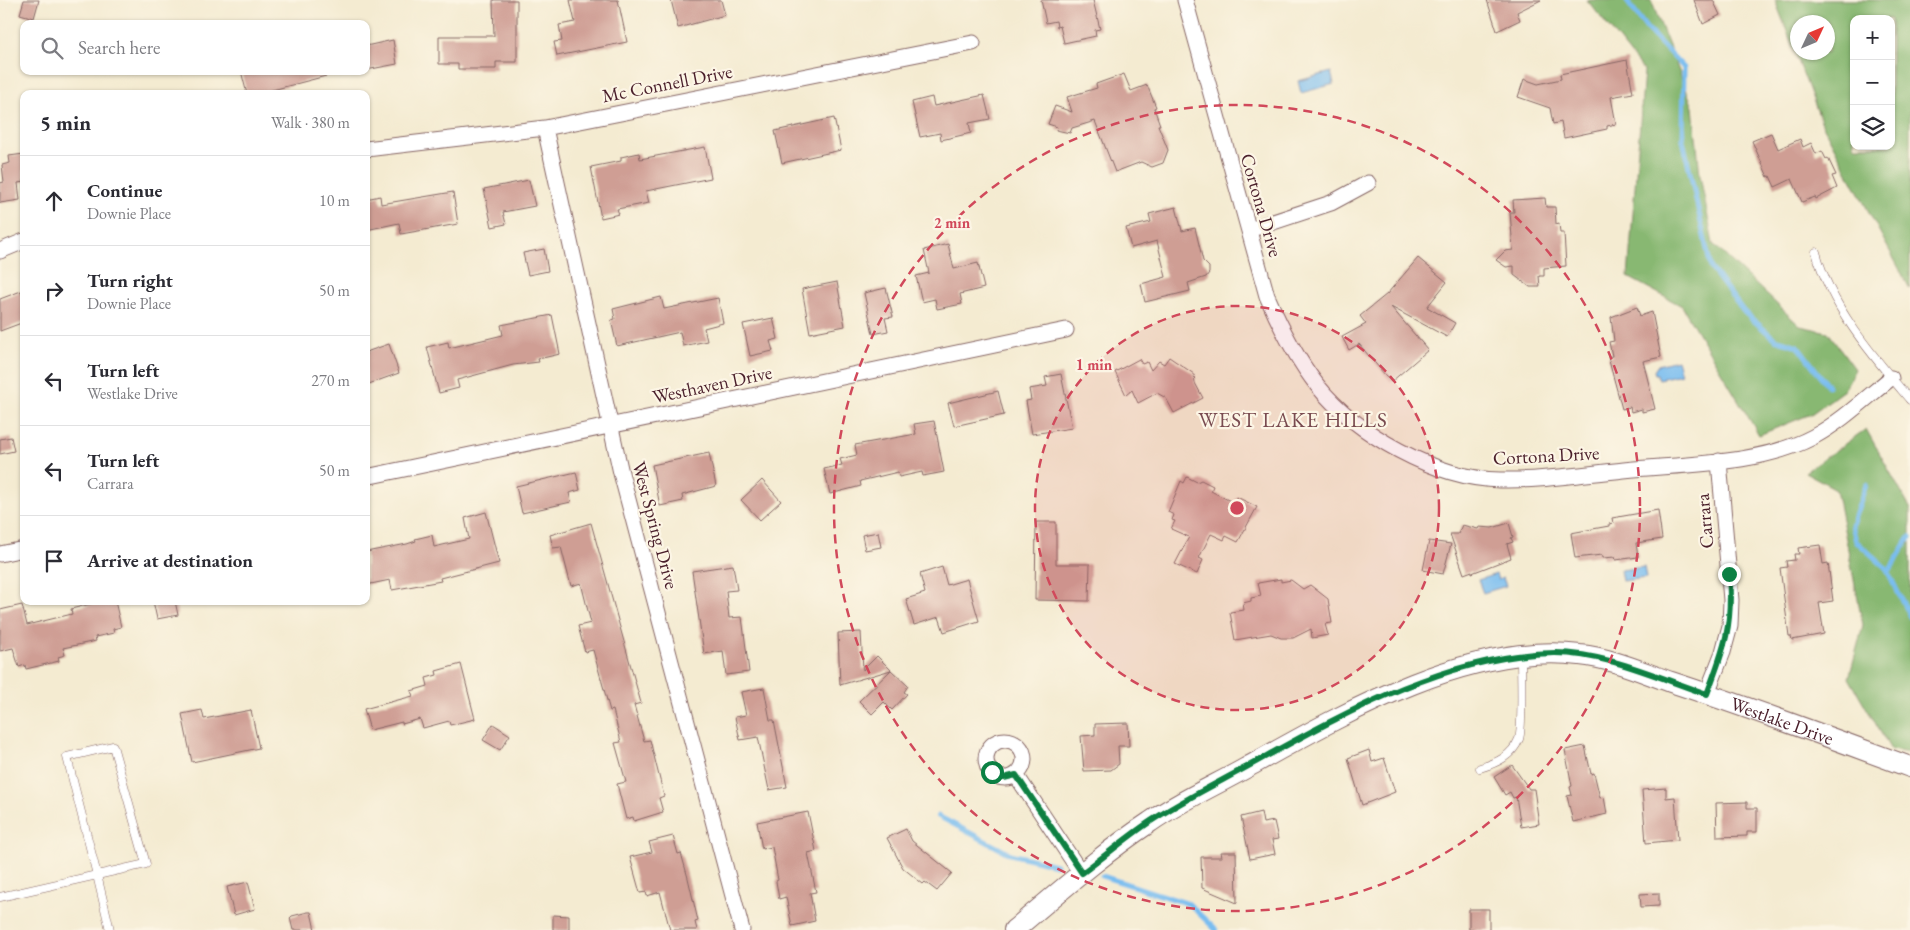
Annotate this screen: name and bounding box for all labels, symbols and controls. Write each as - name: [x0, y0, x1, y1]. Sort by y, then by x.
- north arrow: [1790, 15, 1835, 60]
- map controls: [1850, 15, 1895, 150]
- button: +: [1850, 15, 1895, 60]
- search box: [20, 20, 370, 75]
- icon: search: [38, 34, 66, 62]
- text: Search here: [78, 35, 160, 60]
- street label: Mc Connell Drive: [600, 59, 734, 108]
- button: −: [1850, 60, 1895, 105]
- button: layers: [1850, 105, 1895, 150]
- text: 5 min: [40, 109, 91, 136]
- text: Walk · 380 m: [271, 112, 350, 133]
- street label: Cortona Drive: [1235, 150, 1288, 260]
- text: Continue: [87, 178, 162, 203]
- icon: ahead: [40, 187, 68, 215]
- text: 10 m: [319, 190, 350, 211]
- text: Downie Place: [87, 203, 171, 224]
- text: 2 min: [934, 213, 971, 232]
- text: Turn right: [87, 268, 173, 293]
- icon: right: [40, 277, 68, 305]
- text: 50 m: [319, 280, 350, 301]
- text: Downie Place: [87, 293, 171, 314]
- text: 1 min: [1076, 355, 1113, 374]
- text: Turn left: [87, 358, 159, 383]
- street label: Westhaven Drive: [650, 360, 774, 409]
- icon: left: [40, 367, 68, 395]
- text: 270 m: [311, 370, 350, 391]
- text: Westlake Drive: [87, 383, 178, 404]
- district label: WEST LAKE HILLS: [1198, 406, 1388, 433]
- street label: Cortona Drive: [1492, 440, 1600, 471]
- text: Turn left: [87, 448, 159, 473]
- icon: left: [40, 457, 68, 485]
- street label: West Spring Drive: [626, 459, 685, 592]
- text: 50 m: [319, 460, 350, 481]
- text: Carrara: [87, 473, 134, 494]
- street label: Carrara: [1690, 492, 1719, 550]
- centre of rings: [1228, 499, 1246, 517]
- icon: arrive: [40, 547, 68, 575]
- text: Arrive at destination: [87, 548, 253, 573]
- route end: [1718, 563, 1741, 586]
- street label: Westlake Drive: [1727, 691, 1837, 751]
- route start: [981, 761, 1004, 784]

